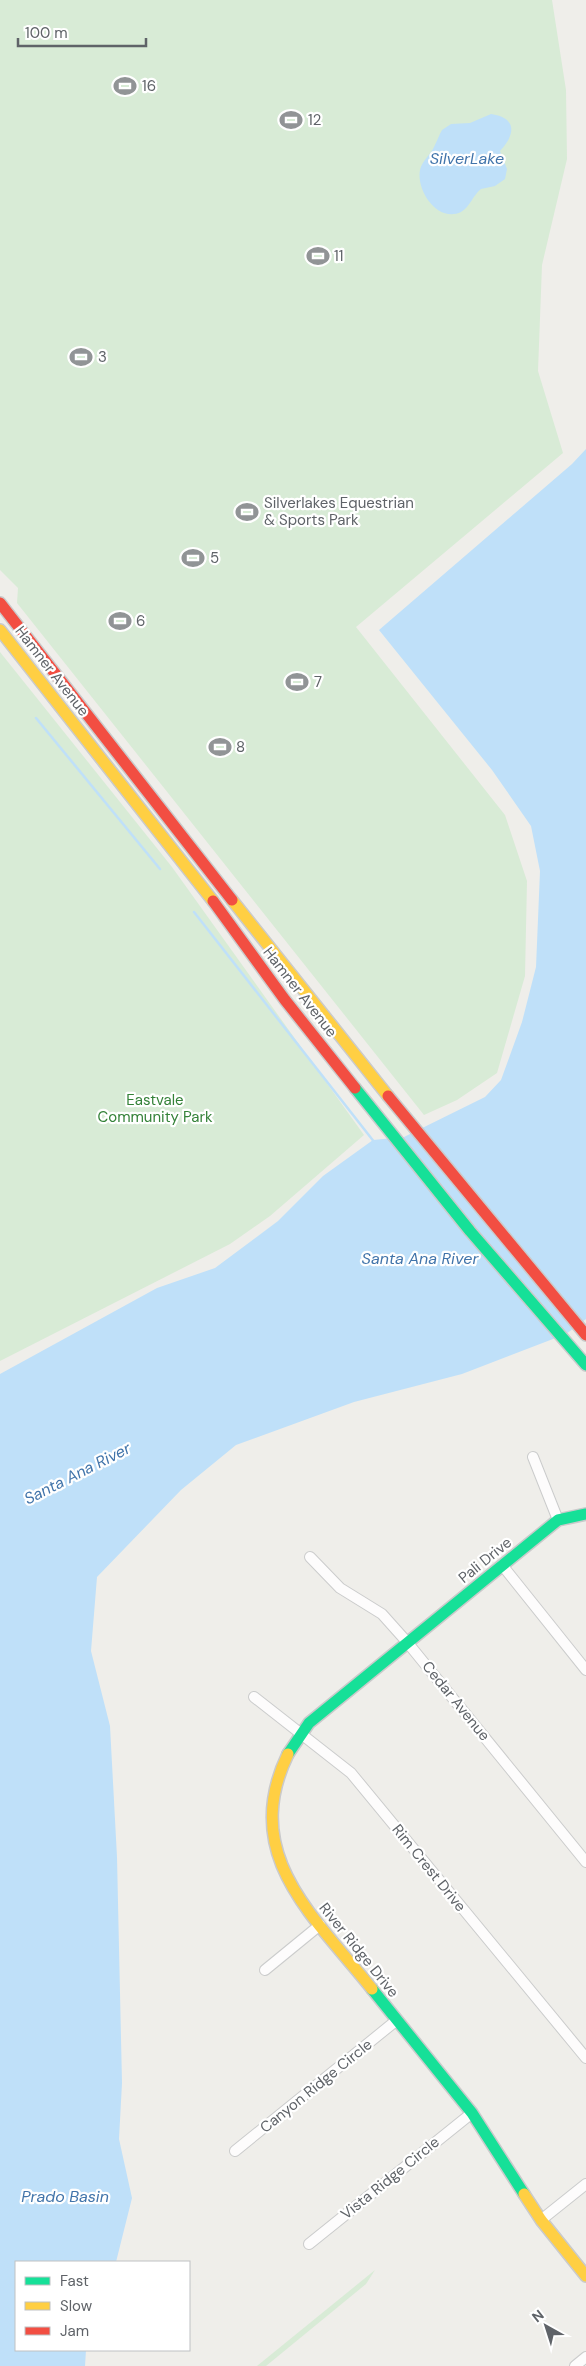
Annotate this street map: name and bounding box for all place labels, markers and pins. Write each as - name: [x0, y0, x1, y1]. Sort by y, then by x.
- sports icon: 16: [112, 73, 138, 99]
- place label: 16: [142, 76, 156, 96]
- sports icon: 12: [278, 107, 304, 133]
- place label: 12: [308, 110, 321, 130]
- sports icon: 11: [305, 243, 331, 269]
- place label: 11: [334, 246, 343, 266]
- sports icon: 3: [68, 344, 94, 370]
- place label: 3: [98, 347, 107, 367]
- place label: Silverlakes Equestrian & Sports Park: [264, 493, 414, 530]
- sports icon: Silverlakes Equestrian & Sports Park: [234, 499, 260, 525]
- sports icon: 5: [180, 545, 206, 571]
- place label: 5: [210, 548, 219, 568]
- sports icon: 6: [107, 608, 133, 634]
- place label: 6: [136, 611, 145, 631]
- sports icon: 7: [284, 669, 310, 695]
- place label: 7: [314, 672, 322, 692]
- sports icon: 8: [207, 734, 233, 760]
- place label: 8: [236, 737, 245, 757]

